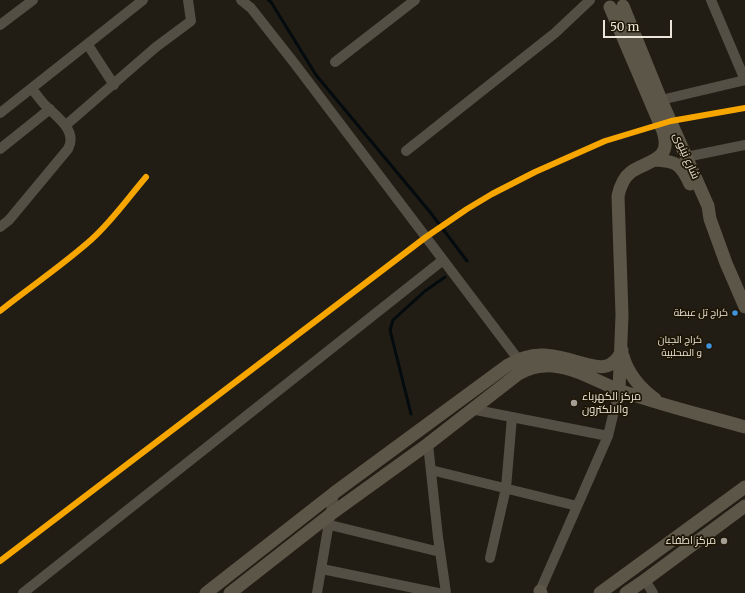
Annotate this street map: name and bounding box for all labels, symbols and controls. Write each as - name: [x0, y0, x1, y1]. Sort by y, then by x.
- scale bar: [605, 12, 674, 38]
- text: 50 m: [610, 19, 639, 34]
- street label: شارع نينوى: [670, 131, 702, 181]
- place label: كراج تل عبطة: [674, 307, 728, 319]
- marker: كراج تل عبطة: [730, 308, 740, 318]
- place label: كراج الجبان و المحلبية: [658, 334, 702, 358]
- marker: كراج الجبان و المحلبية: [704, 341, 714, 351]
- place label: مركز الكهرباء والالكترون: [582, 390, 641, 416]
- marker: مركز الكهرباء والالكترون: [569, 398, 579, 408]
- place label: مركز اطفاء: [665, 534, 716, 548]
- marker: مركز اطفاء: [719, 536, 729, 546]

